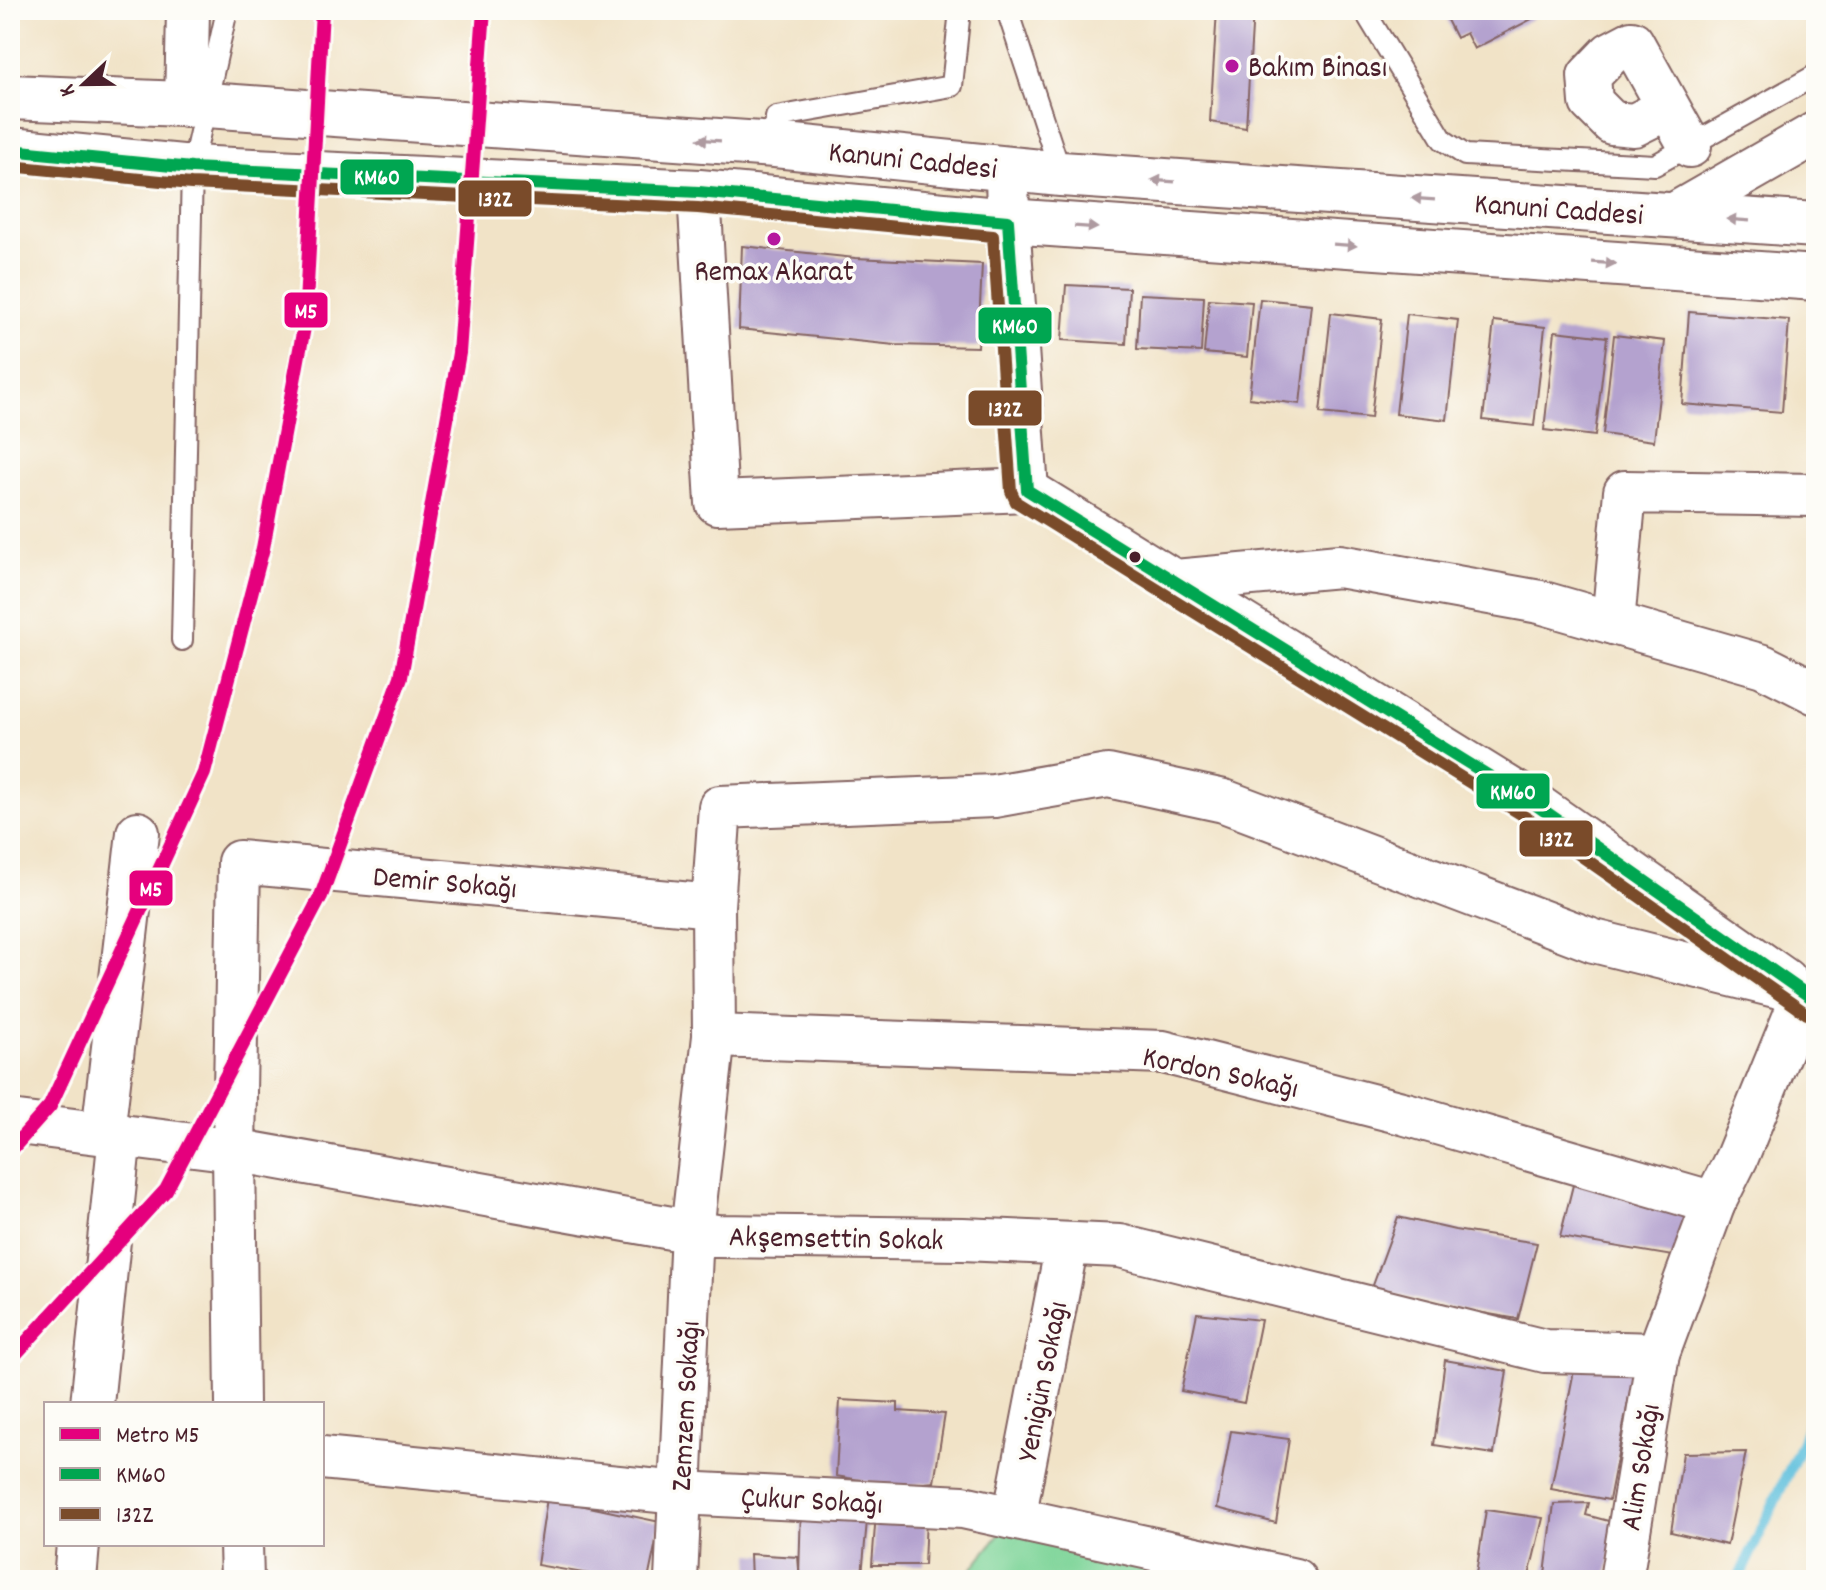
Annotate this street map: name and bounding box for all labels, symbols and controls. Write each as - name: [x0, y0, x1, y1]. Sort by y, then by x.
- north arrow: [44, 44, 124, 124]
- place label: Bakım Binası: [1248, 49, 1387, 92]
- marker: Bakım Binası: [1223, 57, 1241, 75]
- text: K: [52, 80, 85, 101]
- one-way arrow: [696, 133, 721, 146]
- street label: Kanuni Caddesi: [826, 133, 999, 194]
- line badge: KM60: [339, 158, 415, 196]
- text: KM60: [354, 164, 400, 195]
- one-way arrow: [1151, 174, 1176, 187]
- line badge: 132Z: [457, 179, 533, 218]
- street label: Kanuni Caddesi: [1473, 185, 1645, 240]
- text: 132Z: [478, 186, 513, 217]
- one-way arrow: [1410, 192, 1435, 205]
- one-way arrow: [1725, 213, 1750, 226]
- one-way arrow: [1073, 221, 1098, 234]
- marker: Remax Akarat: [765, 230, 783, 248]
- one-way arrow: [1333, 239, 1358, 252]
- place label: Remax Akarat: [694, 253, 854, 296]
- one-way arrow: [1592, 257, 1617, 270]
- line badge: M5: [283, 291, 329, 329]
- text: M5: [294, 298, 318, 329]
- line badge: KM60: [977, 306, 1053, 345]
- text: KM60: [992, 313, 1038, 344]
- line badge: 132Z: [967, 389, 1043, 427]
- text: 132Z: [988, 396, 1023, 427]
- unlabelled marker: [1127, 549, 1143, 565]
- line badge: KM60: [1475, 772, 1551, 810]
- text: KM60: [1490, 779, 1536, 810]
- line badge: 132Z: [1518, 819, 1594, 858]
- text: 132Z: [1539, 826, 1574, 857]
- street label: Demir Sokağı: [371, 858, 518, 913]
- line badge: M5: [128, 869, 174, 907]
- text: M5: [139, 876, 163, 907]
- street label: Kordon Sokağı: [1138, 1038, 1302, 1113]
- street label: Akşemsettin Sokak: [728, 1218, 944, 1265]
- street label: Yenigün Sokağı: [1009, 1298, 1082, 1465]
- street label: Zemzem Sokağı: [663, 1320, 714, 1493]
- street label: Alim Sokağı: [1612, 1401, 1675, 1534]
- legend: [44, 1402, 324, 1546]
- text: Metro M5: [116, 1420, 200, 1454]
- text: KM60: [116, 1460, 166, 1494]
- street label: Çukur Sokağı: [740, 1478, 884, 1529]
- text: 132Z: [116, 1500, 153, 1534]

